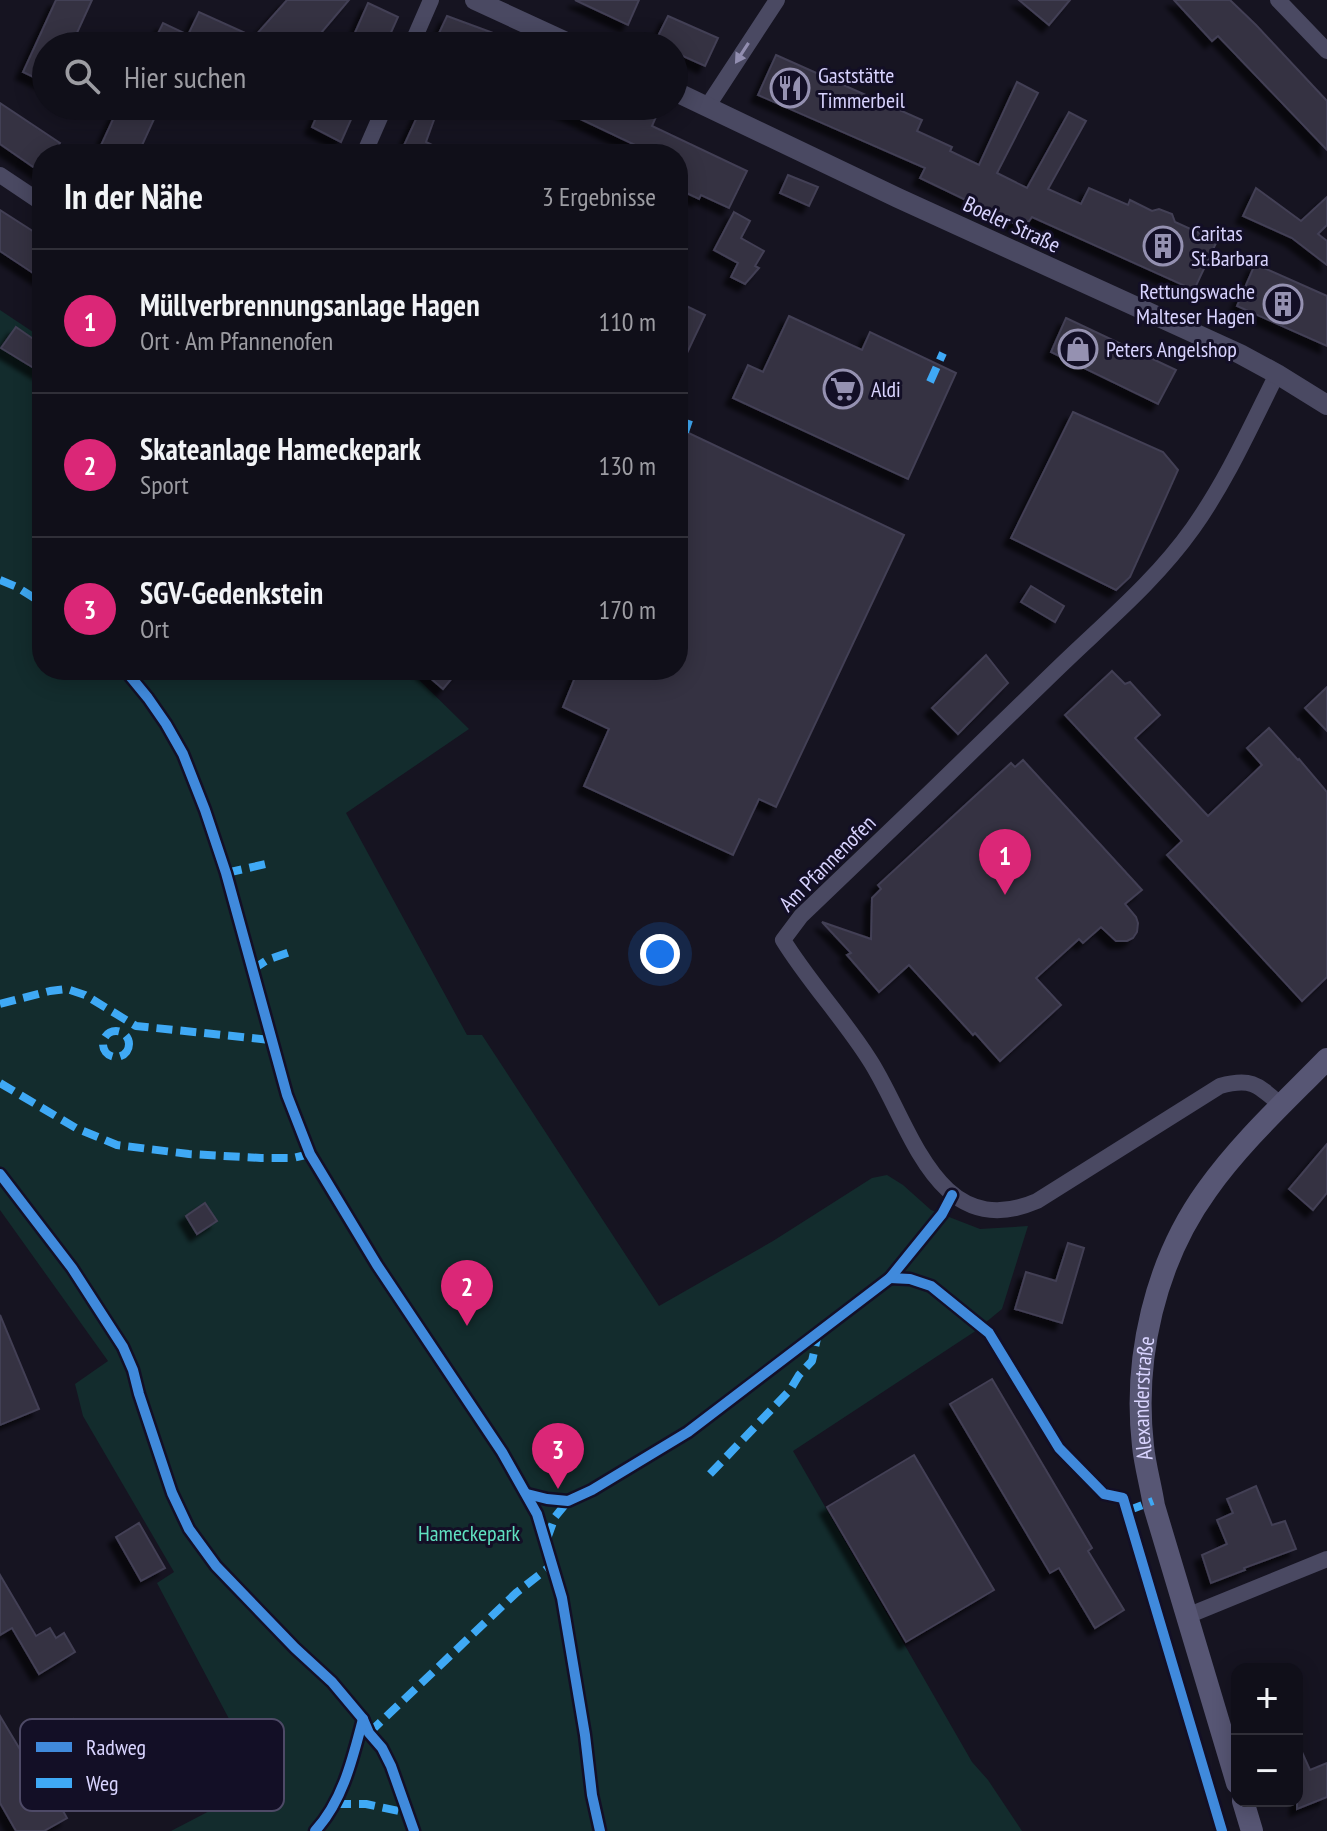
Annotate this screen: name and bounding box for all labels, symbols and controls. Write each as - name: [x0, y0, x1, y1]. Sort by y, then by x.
- search box: [32, 32, 688, 120]
- one-way arrow: [735, 43, 750, 64]
- icon: search: [60, 54, 104, 98]
- text: Hier suchen: [124, 57, 246, 96]
- place label: Gaststätte Timmerbeil: [818, 61, 906, 114]
- restaurant icon: Gaststätte Timmerbeil: [769, 67, 811, 109]
- text: In der Nähe: [64, 174, 203, 218]
- text: 3 Ergebnisse: [542, 180, 656, 213]
- street label: Boeler Straße: [959, 189, 1065, 259]
- place label: Caritas St.Barbara: [1191, 219, 1269, 272]
- building icon: Caritas St.Barbara: [1142, 225, 1184, 267]
- place label: Rettungswache Malteser Hagen: [1136, 277, 1255, 330]
- building icon: Rettungswache Malteser Hagen: [1262, 283, 1304, 325]
- text: Müllverbrennungsanlage Hagen: [140, 285, 480, 324]
- text: 1: [84, 305, 96, 338]
- text: 110 m: [598, 305, 656, 338]
- text: Ort · Am Pfannenofen: [140, 324, 333, 357]
- shop icon: Peters Angelshop: [1057, 328, 1099, 370]
- place label: Peters Angelshop: [1106, 335, 1237, 363]
- supermarket icon: Aldi: [822, 368, 864, 410]
- place label: Aldi: [871, 375, 901, 403]
- text: Skateanlage Hameckepark: [140, 429, 421, 468]
- text: 2: [84, 449, 96, 482]
- text: 130 m: [598, 449, 656, 482]
- text: Sport: [140, 468, 189, 501]
- text: SGV-Gedenkstein: [140, 573, 323, 612]
- text: 3: [84, 593, 96, 626]
- text: 170 m: [598, 593, 656, 626]
- text: Ort: [140, 612, 169, 645]
- street label: Am Pfannenofen: [773, 809, 881, 917]
- pin: 1: [979, 829, 1031, 895]
- your location: [640, 934, 680, 974]
- pin: 2: [441, 1260, 493, 1326]
- street label: Alexanderstraße: [1127, 1334, 1160, 1462]
- pin: 3: [532, 1423, 584, 1489]
- park label: Hameckepark: [418, 1519, 520, 1547]
- map controls: [1231, 1663, 1303, 1807]
- button: +: [1231, 1663, 1303, 1735]
- legend: [20, 1719, 284, 1811]
- text: Radweg: [86, 1733, 146, 1761]
- button: −: [1231, 1735, 1303, 1807]
- text: Weg: [86, 1769, 118, 1797]

